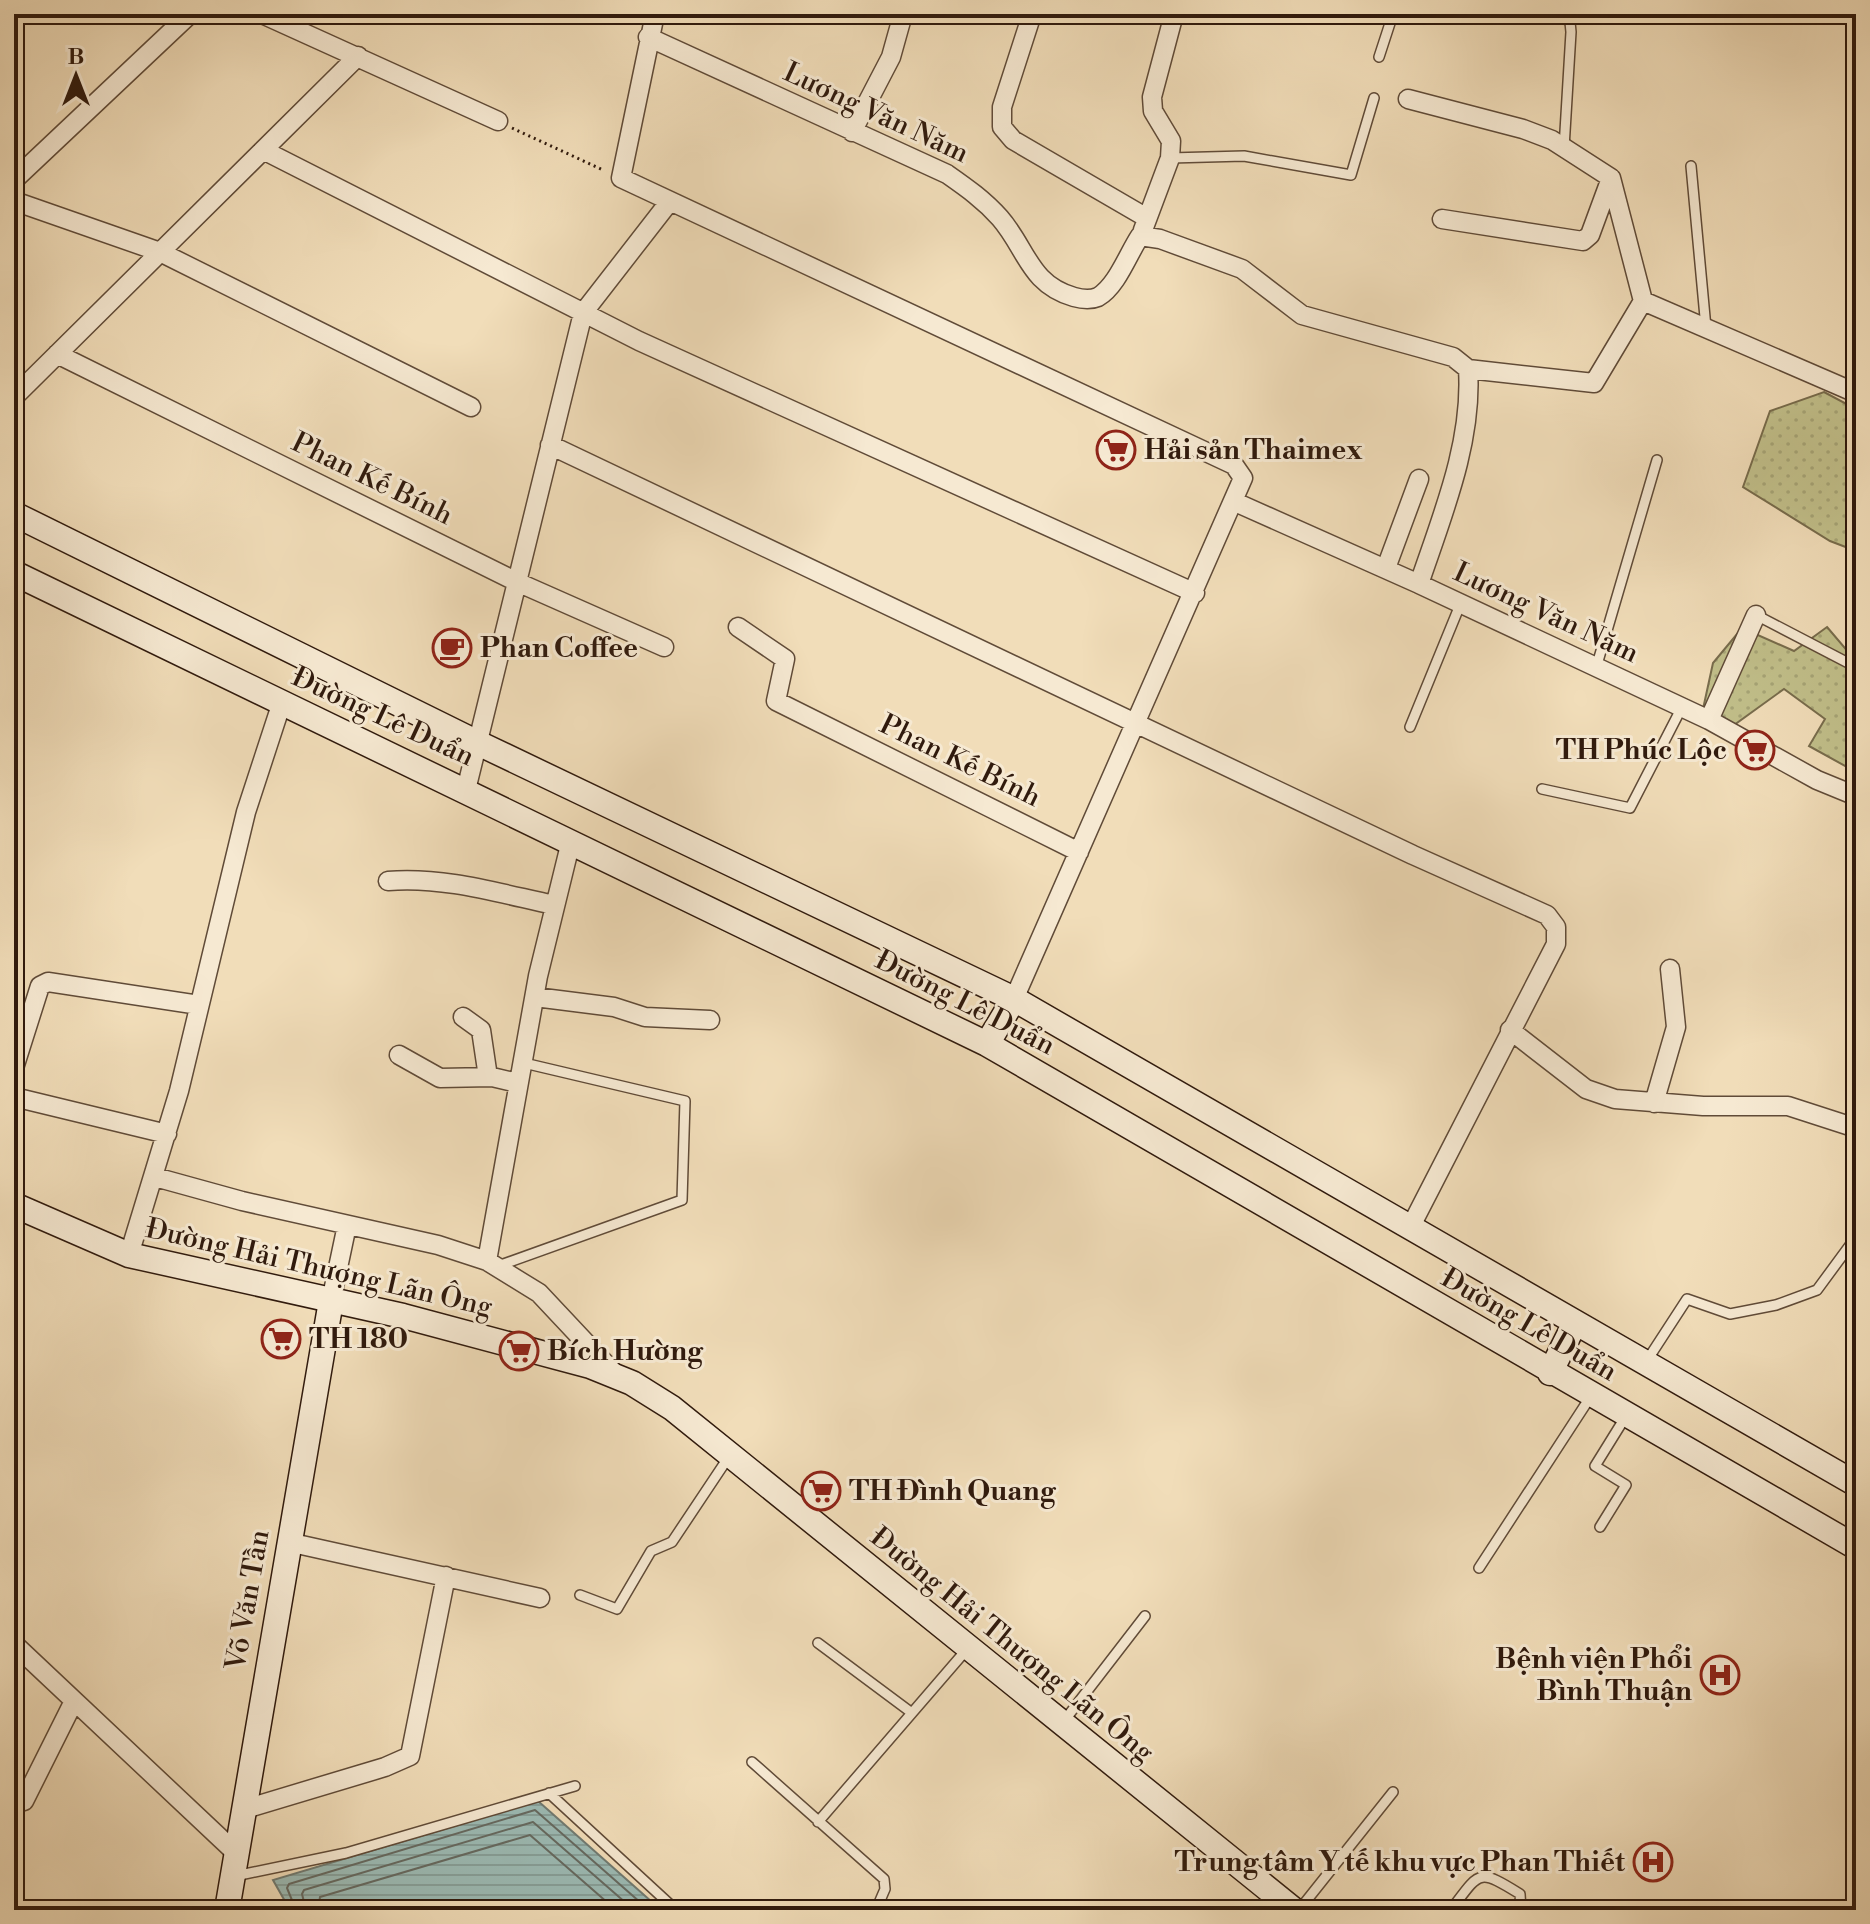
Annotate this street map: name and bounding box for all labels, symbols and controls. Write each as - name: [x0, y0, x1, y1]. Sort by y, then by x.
- north arrow: [36, 36, 116, 116]
- text: B: [68, 44, 84, 71]
- street label: Lương Văn Năm: [778, 55, 974, 171]
- street label: Phan Kế Bính: [286, 425, 459, 533]
- supermarket icon: Hải sản Thaimex: [1095, 429, 1137, 471]
- place label: Hải sản Thaimex: [1144, 433, 1363, 468]
- street label: Lương Văn Năm: [1448, 555, 1644, 671]
- cafe icon: Phan Coffee: [431, 627, 473, 669]
- place label: Phan Coffee: [480, 631, 638, 666]
- street label: Đường Lê Duẩn: [286, 659, 480, 775]
- street label: Phan Kế Bính: [874, 707, 1047, 815]
- supermarket icon: TH Phúc Lộc: [1734, 729, 1776, 771]
- place label: TH Phúc Lộc: [1556, 733, 1727, 768]
- street label: Đường Lê Duẩn: [869, 943, 1061, 1064]
- street label: Đường Hải Thượng Lãn Ông: [142, 1209, 497, 1325]
- street label: Đường Lê Duẩn: [1435, 1260, 1624, 1390]
- supermarket icon: TH 180: [260, 1318, 302, 1360]
- place label: TH 180: [309, 1322, 408, 1357]
- supermarket icon: Bích Hường: [498, 1330, 540, 1372]
- place label: Bích Hường: [547, 1334, 704, 1369]
- supermarket icon: TH Đình Quang: [800, 1470, 842, 1512]
- place label: TH Đình Quang: [849, 1474, 1057, 1509]
- street label: Đường Hải Thượng Lãn Ông: [863, 1518, 1163, 1771]
- street label: Võ Văn Tần: [218, 1527, 278, 1674]
- place label: Bệnh viện Phổi Bình Thuận: [1495, 1642, 1692, 1709]
- hospital icon: Bệnh viện Phổi Bình Thuận: [1699, 1654, 1741, 1696]
- hospital icon: Trung tâm Y tế khu vực Phan Thiết: [1632, 1841, 1674, 1883]
- place label: Trung tâm Y tế khu vực Phan Thiết: [1174, 1845, 1626, 1880]

